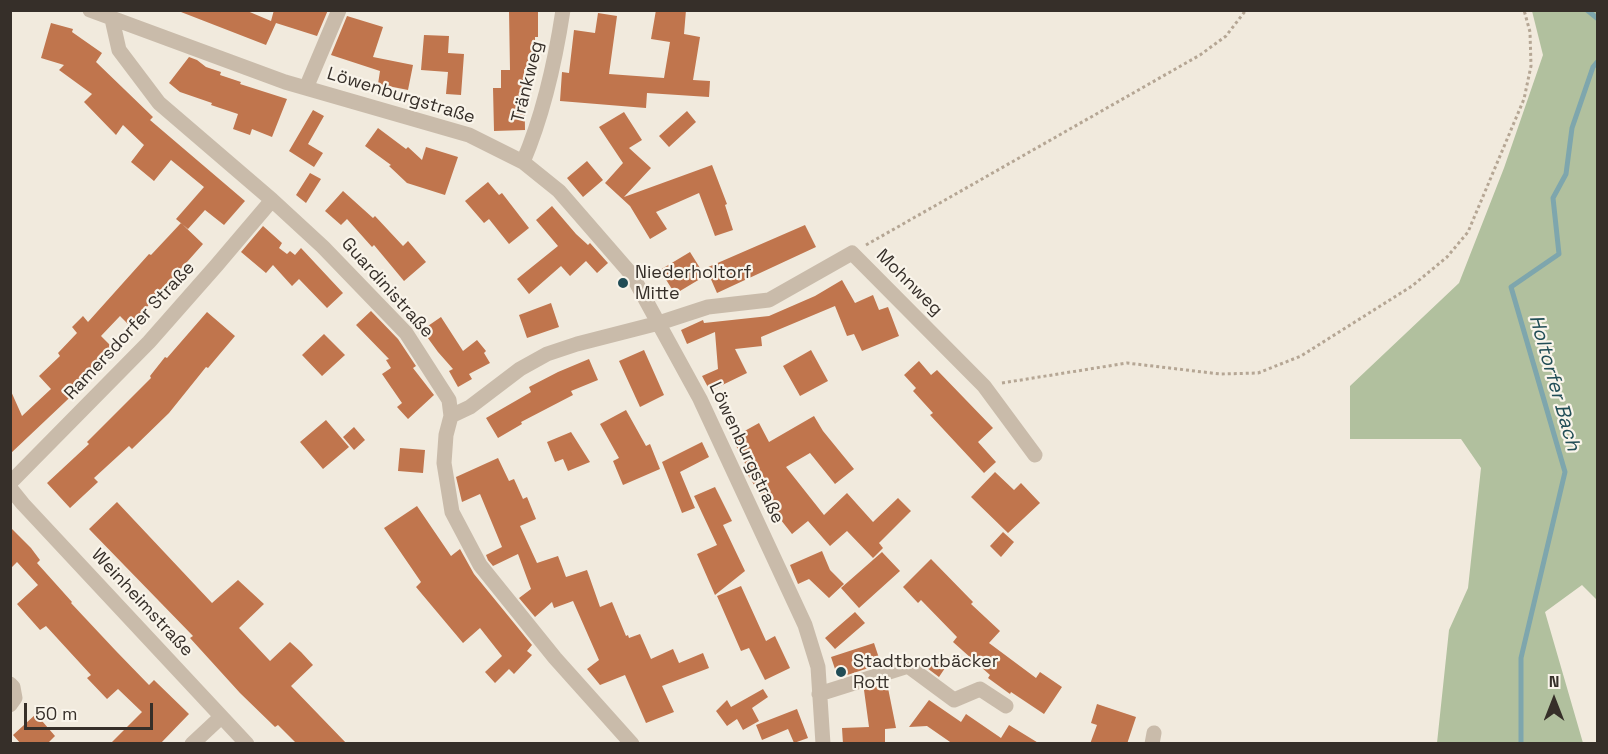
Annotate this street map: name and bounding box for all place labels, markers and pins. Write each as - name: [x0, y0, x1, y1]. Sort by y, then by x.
- place label: Niederholtorf Mitte: [635, 262, 751, 304]
- marker: Niederholtorf Mitte: [616, 276, 630, 290]
- place label: Stadtbrotbäcker Rott: [853, 651, 998, 694]
- marker: Stadtbrotbäcker Rott: [834, 665, 848, 679]

